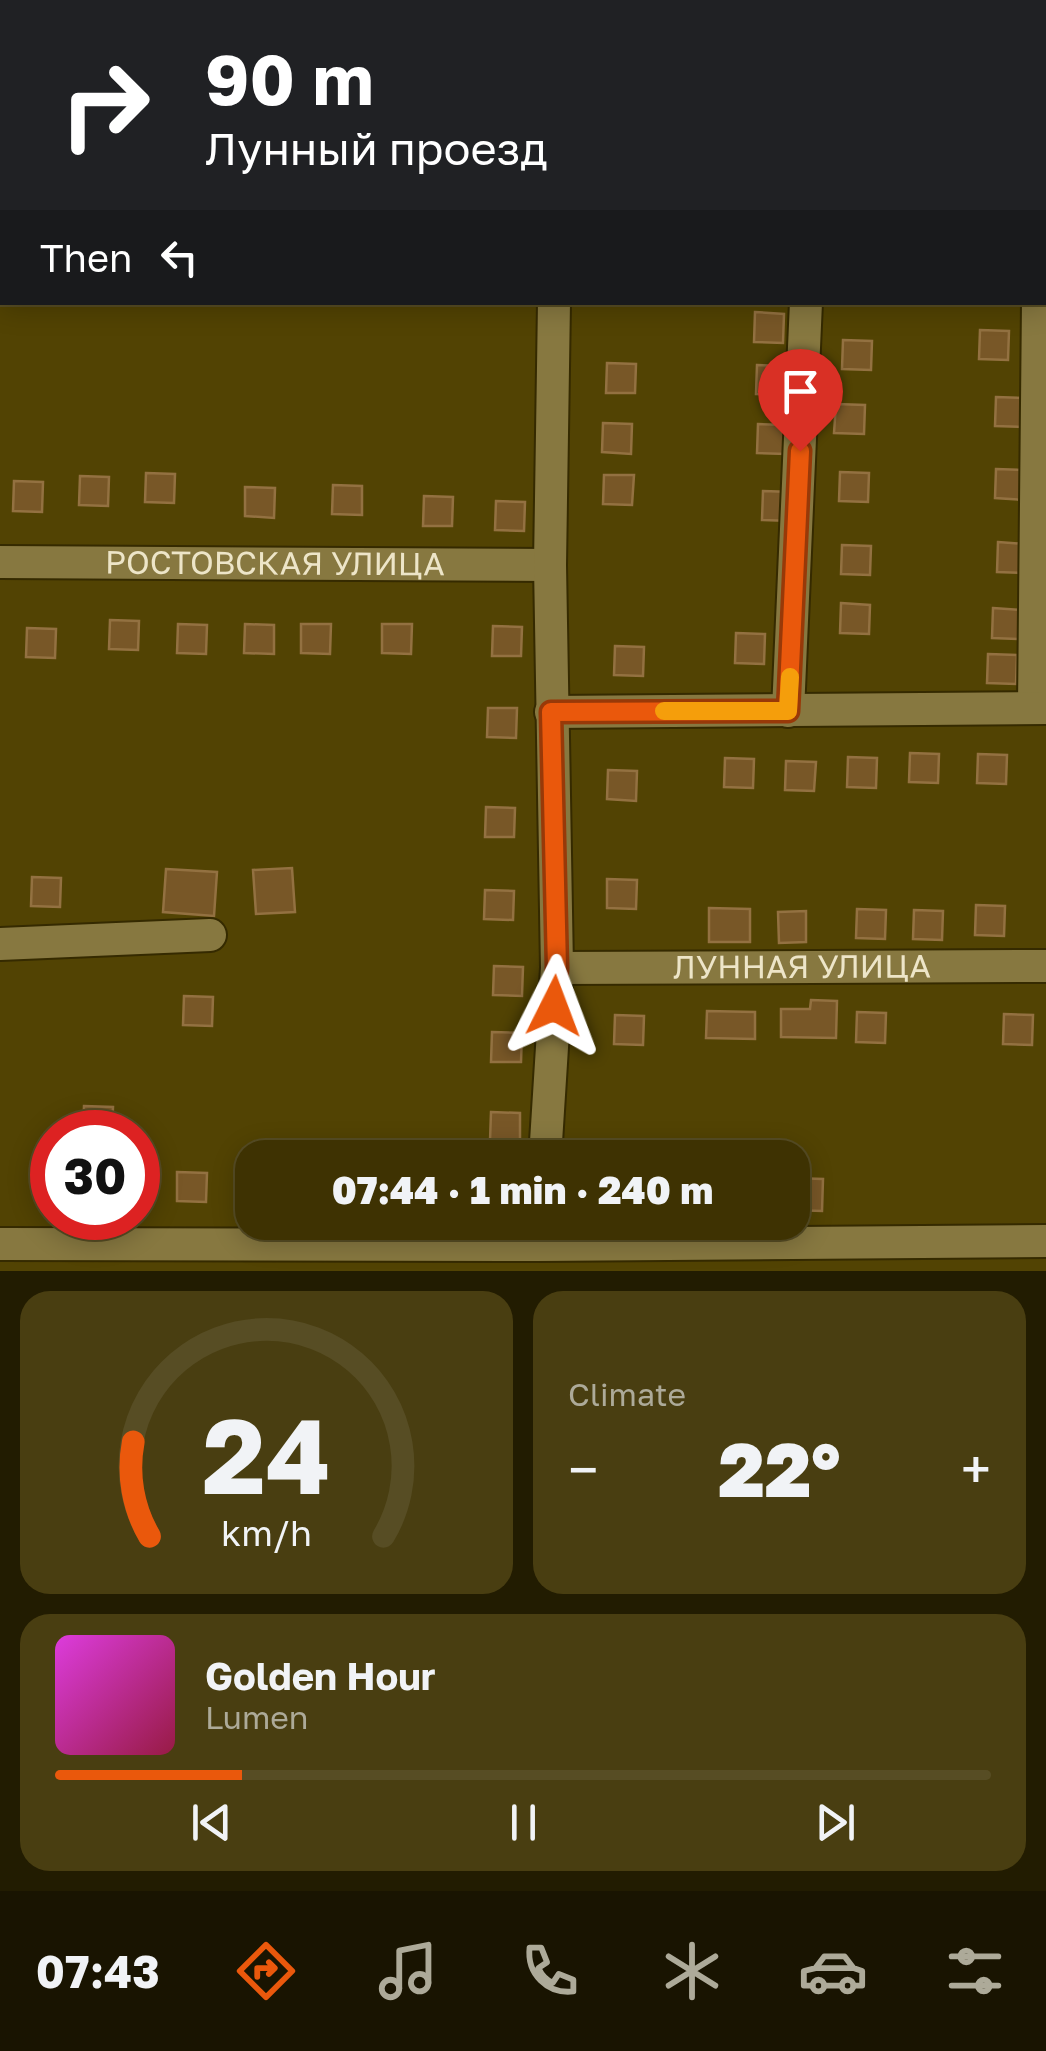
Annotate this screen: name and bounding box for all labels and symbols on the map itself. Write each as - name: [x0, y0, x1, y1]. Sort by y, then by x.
- pin: [758, 349, 843, 452]
- street label: РОСТОВСКАЯ УЛИЦА: [105, 543, 445, 582]
- street label: ЛУННАЯ УЛИЦА: [673, 946, 931, 986]
- position arrow: [502, 954, 606, 1058]
- speed limit sign: 30: [30, 1110, 160, 1240]

